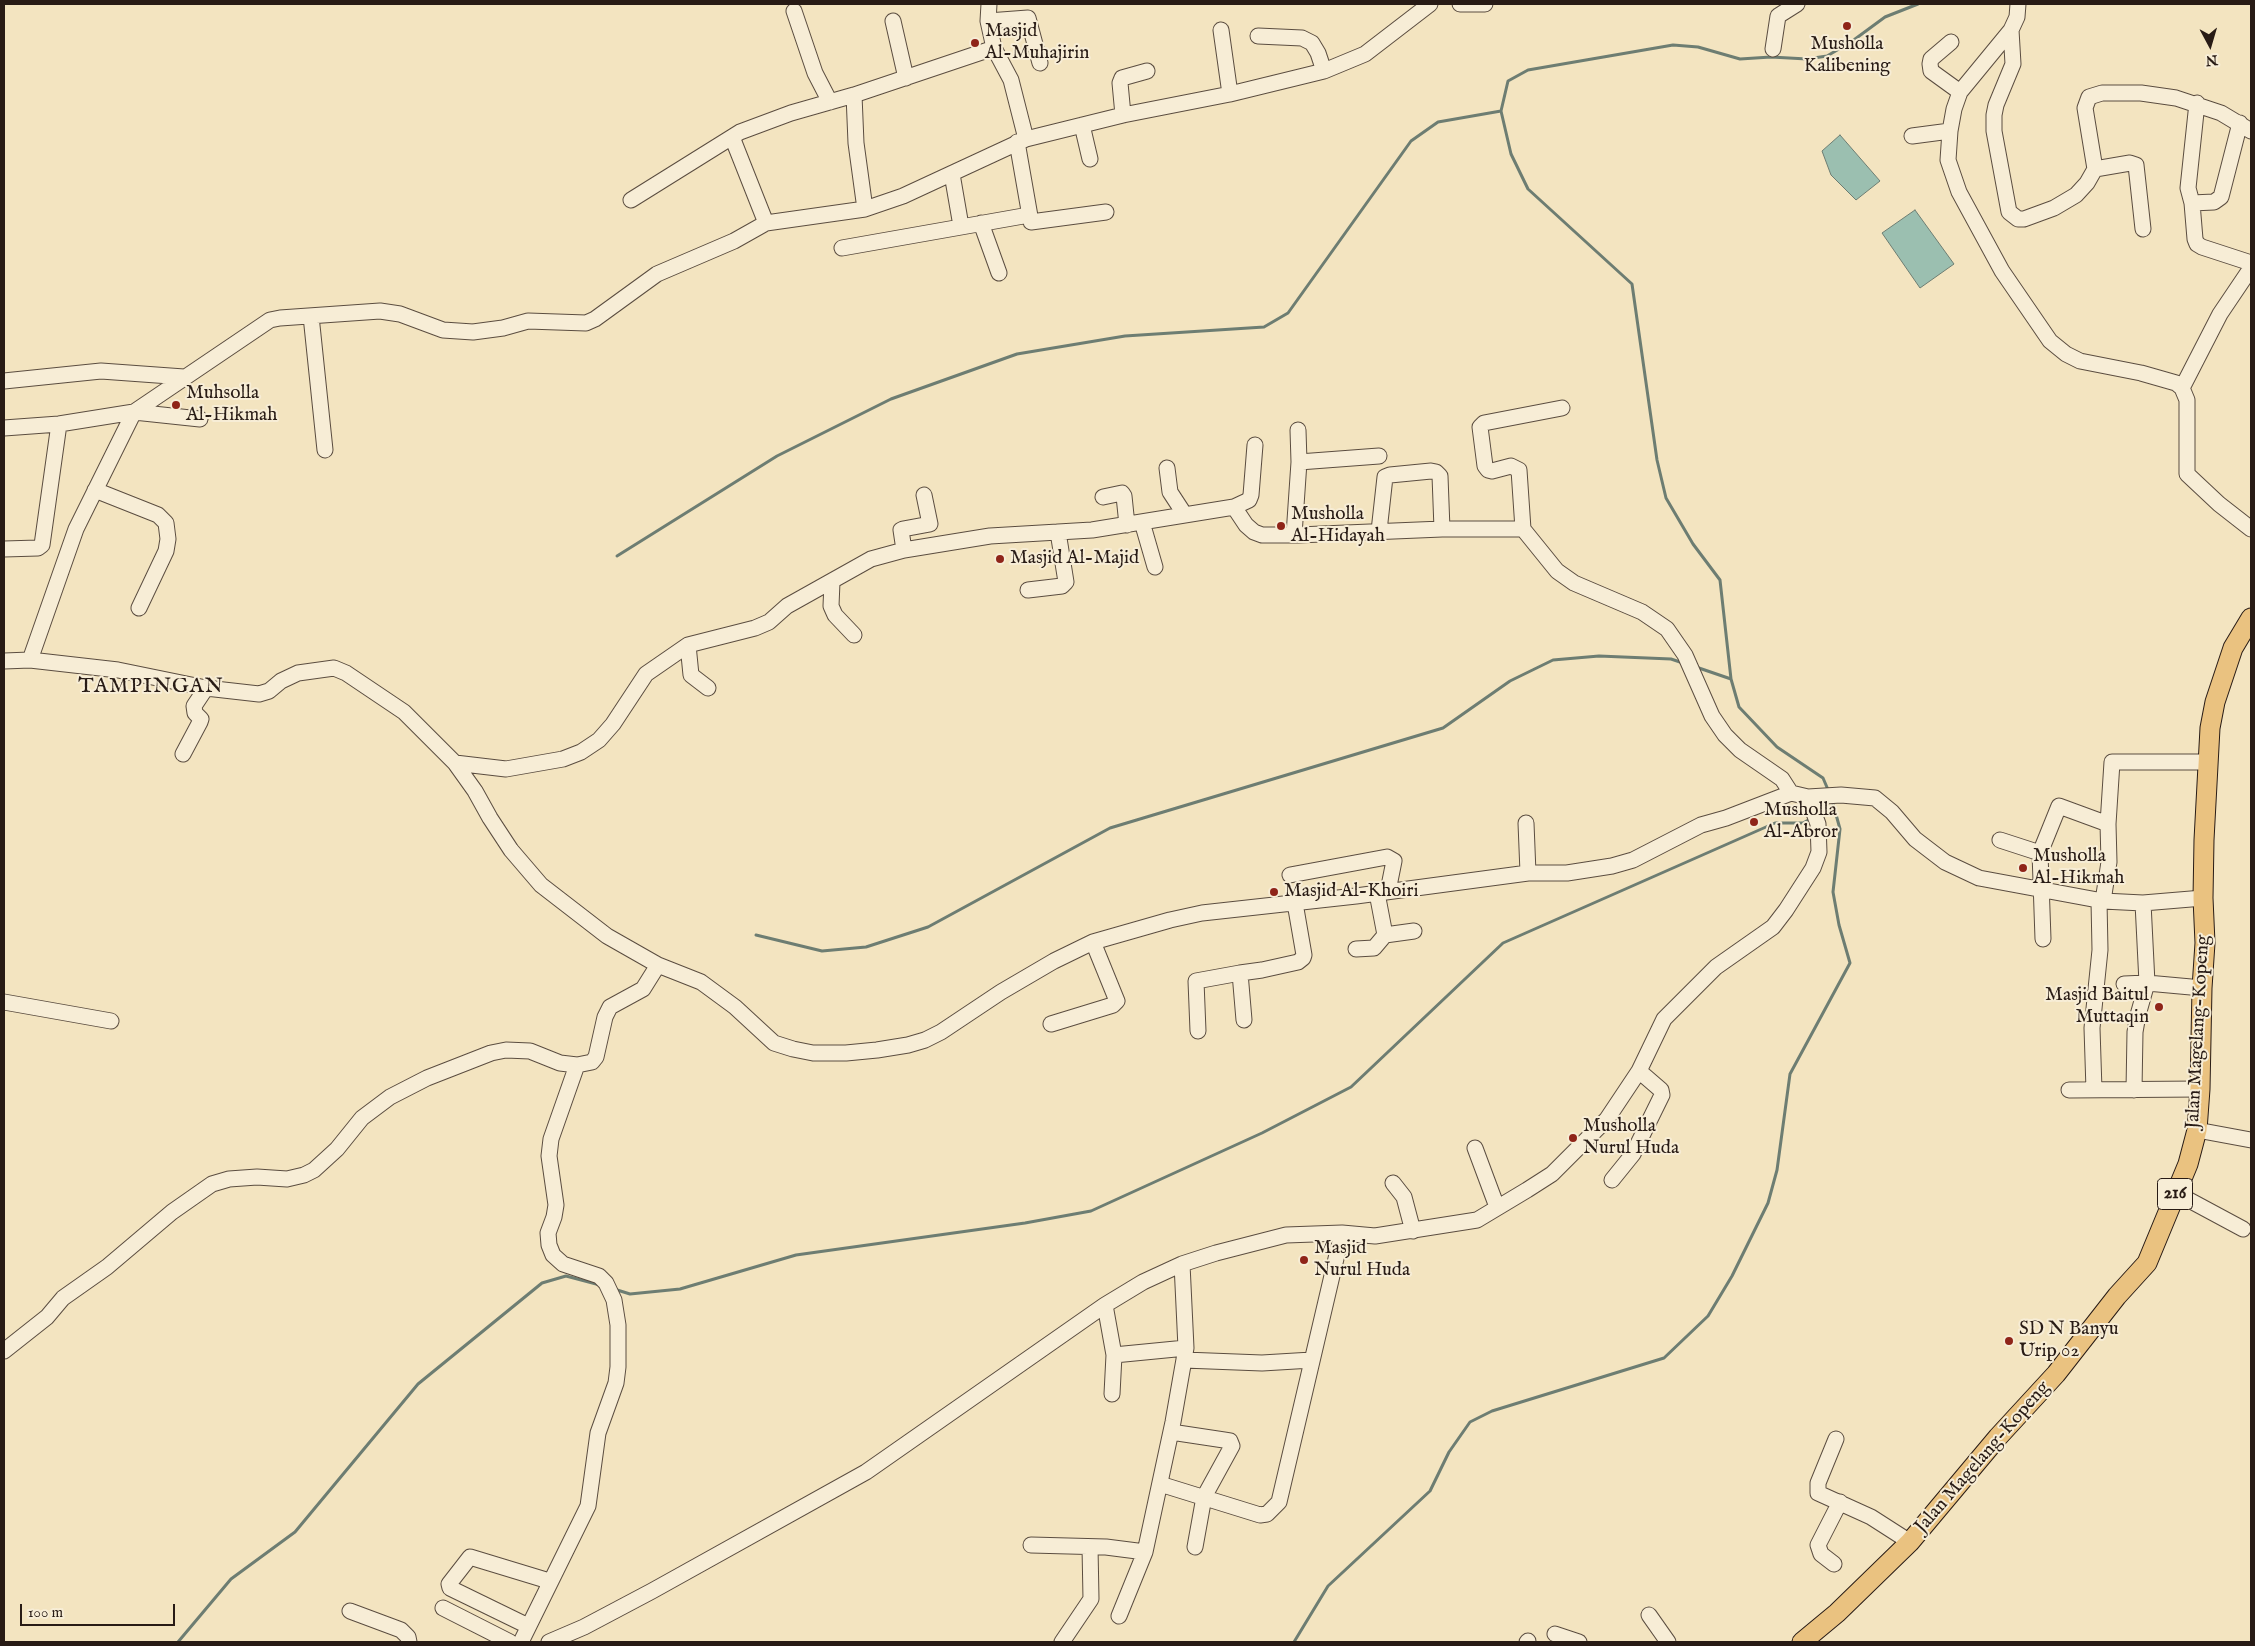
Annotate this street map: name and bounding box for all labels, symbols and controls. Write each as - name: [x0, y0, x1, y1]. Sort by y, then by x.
- marker: Musholla Kalibening: [1841, 20, 1853, 32]
- north arrow: [2185, 20, 2235, 70]
- place label: Masjid Al-Muhajirin: [985, 21, 1089, 65]
- place label: Musholla Kalibening: [1804, 34, 1890, 78]
- marker: Masjid Al-Muhajirin: [969, 37, 981, 49]
- text: N: [2205, 50, 2219, 70]
- place label: Muhsolla Al-Hikmah: [186, 383, 277, 427]
- marker: Muhsolla Al-Hikmah: [170, 399, 182, 411]
- place label: Musholla Al-Hidayah: [1291, 504, 1385, 548]
- marker: Musholla Al-Hidayah: [1275, 520, 1287, 532]
- place label: Masjid Al-Majid: [1010, 548, 1139, 570]
- marker: Masjid Al-Majid: [994, 553, 1006, 565]
- district label: TAMPINGAN: [77, 675, 225, 701]
- place label: Musholla Al-Abror: [1764, 800, 1838, 844]
- marker: Musholla Al-Abror: [1748, 816, 1760, 828]
- place label: Musholla Al-Hikmah: [2033, 846, 2124, 890]
- marker: Musholla Al-Hikmah: [2017, 862, 2029, 874]
- place label: Masjid Al-Khoiri: [1284, 881, 1419, 903]
- marker: Masjid Al-Khoiri: [1268, 886, 1280, 898]
- street label: Jalan Magelang-Kopeng: [2183, 934, 2215, 1130]
- place label: Masjid Baitul Muttaqin: [2045, 985, 2149, 1029]
- marker: Masjid Baitul Muttaqin: [2153, 1001, 2165, 1013]
- place label: Musholla Nurul Huda: [1583, 1116, 1679, 1160]
- marker: Musholla Nurul Huda: [1567, 1132, 1579, 1144]
- road number: 216: [2158, 1178, 2192, 1210]
- place label: Masjid Nurul Huda: [1314, 1238, 1410, 1282]
- marker: Masjid Nurul Huda: [1298, 1254, 1310, 1266]
- place label: SD N Banyu Urip 02: [2019, 1319, 2119, 1363]
- marker: SD N Banyu Urip 02: [2003, 1335, 2015, 1347]
- street label: Jalan Magelang-Kopeng: [1911, 1377, 2055, 1539]
- scale bar: [22, 1594, 178, 1626]
- text: 100 m: [28, 1603, 63, 1622]

